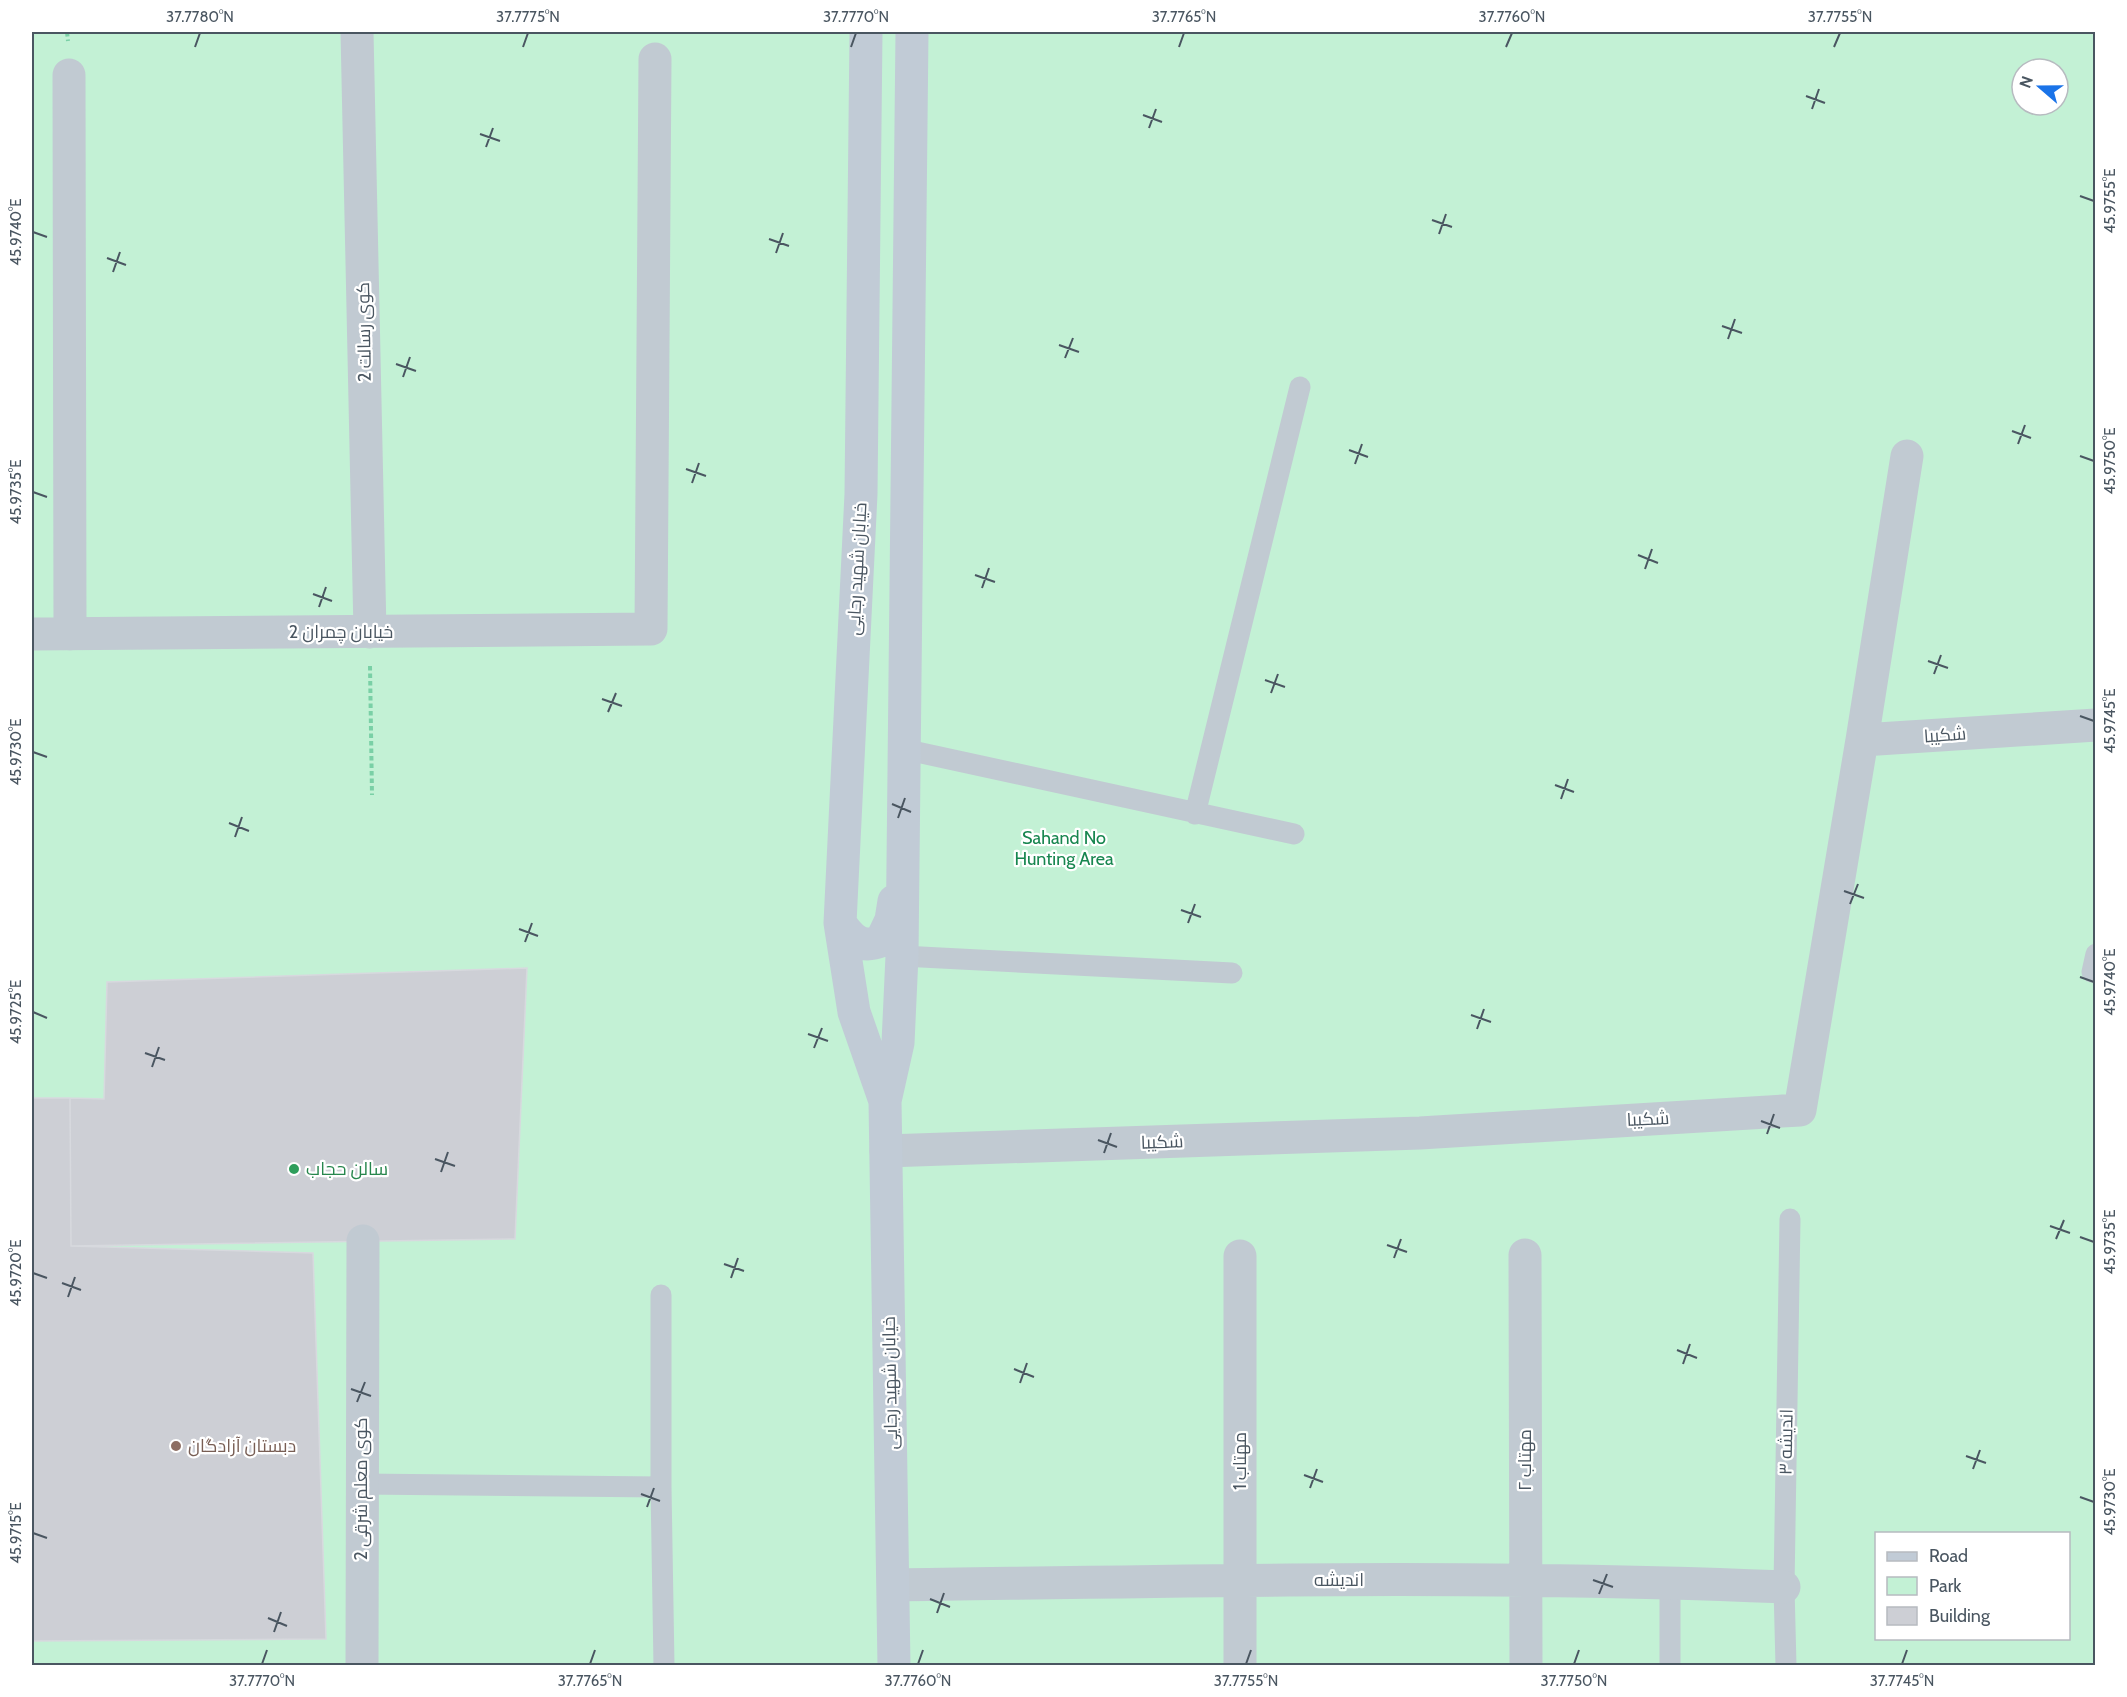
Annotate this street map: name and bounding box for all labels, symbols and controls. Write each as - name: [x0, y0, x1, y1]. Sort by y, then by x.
- text: 37.7780°N: [166, 8, 234, 26]
- text: 37.7775°N: [496, 8, 560, 26]
- text: 37.7770°N: [823, 8, 889, 26]
- text: 37.7765°N: [1152, 8, 1216, 26]
- text: 37.7760°N: [1479, 8, 1545, 26]
- text: 37.7755°N: [1808, 8, 1872, 26]
- north arrow: [2010, 57, 2070, 117]
- text: N: [2016, 73, 2037, 91]
- text: 45.9755°E: [2101, 169, 2119, 233]
- text: 45.9740°E: [7, 198, 25, 266]
- street label: کوی رسالت 2: [352, 282, 376, 382]
- text: 45.9750°E: [2101, 427, 2119, 495]
- text: 45.9735°E: [7, 460, 25, 524]
- street label: خیابان شهید رجایی: [843, 502, 871, 636]
- street label: خیابان چمران 2: [289, 621, 393, 644]
- text: 45.9745°E: [2101, 689, 2119, 753]
- text: 45.9730°E: [7, 718, 25, 786]
- street label: شکیبا: [1923, 723, 1967, 747]
- park label: Sahand No Hunting Area: [1014, 827, 1114, 870]
- text: 45.9740°E: [2101, 948, 2119, 1016]
- text: 45.9725°E: [7, 980, 25, 1044]
- street label: شکیبا: [1626, 1107, 1670, 1131]
- street label: شکیبا: [1140, 1130, 1184, 1154]
- place label: سالن حجاب: [306, 1158, 388, 1180]
- marker: سالن حجاب: [287, 1162, 301, 1176]
- text: 45.9735°E: [2101, 1210, 2119, 1274]
- text: 45.9720°E: [7, 1240, 25, 1306]
- street label: خیابان شهید رجایی: [878, 1316, 902, 1450]
- street label: اندیشه ۳: [1774, 1409, 1798, 1475]
- street label: کوی معلم شرقی 2: [350, 1418, 373, 1561]
- street label: مهتاب ۲: [1514, 1429, 1536, 1491]
- street label: مهتاب 1: [1229, 1432, 1251, 1490]
- place label: دبستان آزادگان: [188, 1435, 296, 1457]
- marker: دبستان آزادگان: [169, 1439, 183, 1453]
- text: 45.9730°E: [2101, 1468, 2119, 1536]
- text: 45.9715°E: [7, 1502, 25, 1564]
- legend: [1875, 1532, 2070, 1640]
- text: Road: [1929, 1545, 1968, 1567]
- street label: اندیشه: [1314, 1569, 1364, 1591]
- text: Park: [1929, 1575, 1962, 1597]
- text: Building: [1929, 1605, 1991, 1627]
- text: 37.7770°N: [229, 1672, 295, 1690]
- text: 37.7765°N: [558, 1672, 622, 1690]
- text: 37.7760°N: [885, 1672, 951, 1690]
- text: 37.7755°N: [1214, 1672, 1278, 1690]
- text: 37.7750°N: [1541, 1672, 1607, 1690]
- text: 37.7745°N: [1870, 1672, 1934, 1690]

